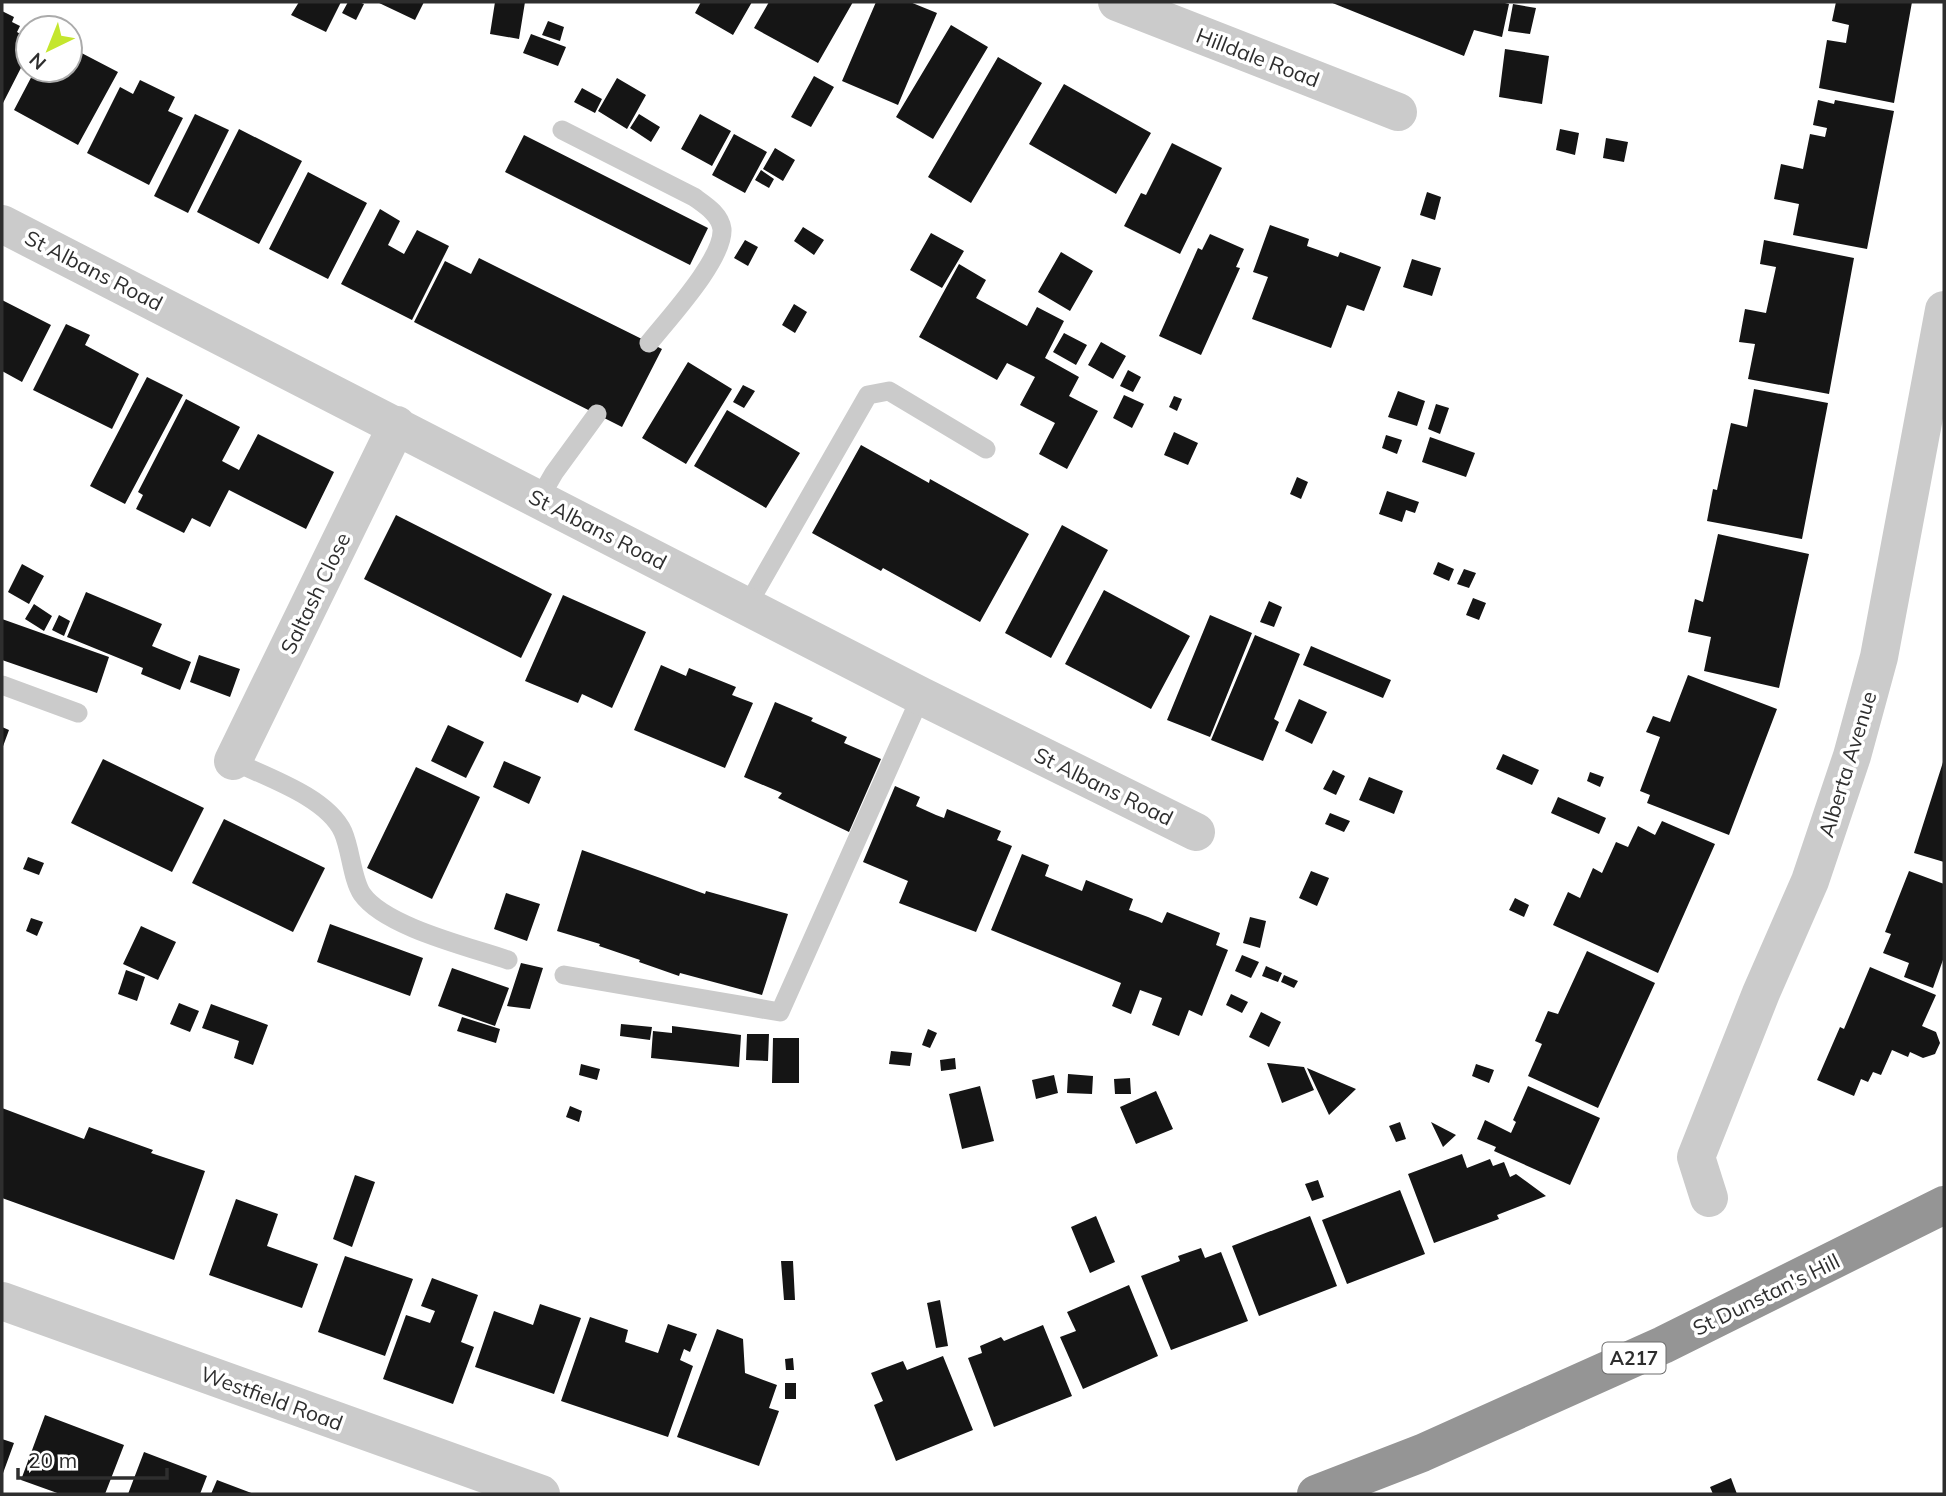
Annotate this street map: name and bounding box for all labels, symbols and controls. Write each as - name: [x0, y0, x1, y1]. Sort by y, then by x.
- north arrow: [14, 14, 84, 84]
- street label: Hilldale Road: [1193, 22, 1323, 92]
- text: N: [24, 48, 51, 75]
- street label: St Albans Road: [21, 224, 167, 316]
- street label: St Albans Road: [525, 483, 671, 575]
- street label: Saltash Close: [274, 528, 356, 658]
- street label: Alberta Avenue: [1812, 688, 1882, 840]
- street label: St Albans Road: [1030, 741, 1178, 831]
- street label: St Dunstan's Hill: [1688, 1247, 1844, 1341]
- road number: A217: [1602, 1342, 1666, 1374]
- street label: Westfield Road: [197, 1360, 347, 1436]
- scale bar: [18, 1436, 166, 1480]
- text: 20 m: [28, 1447, 77, 1473]

